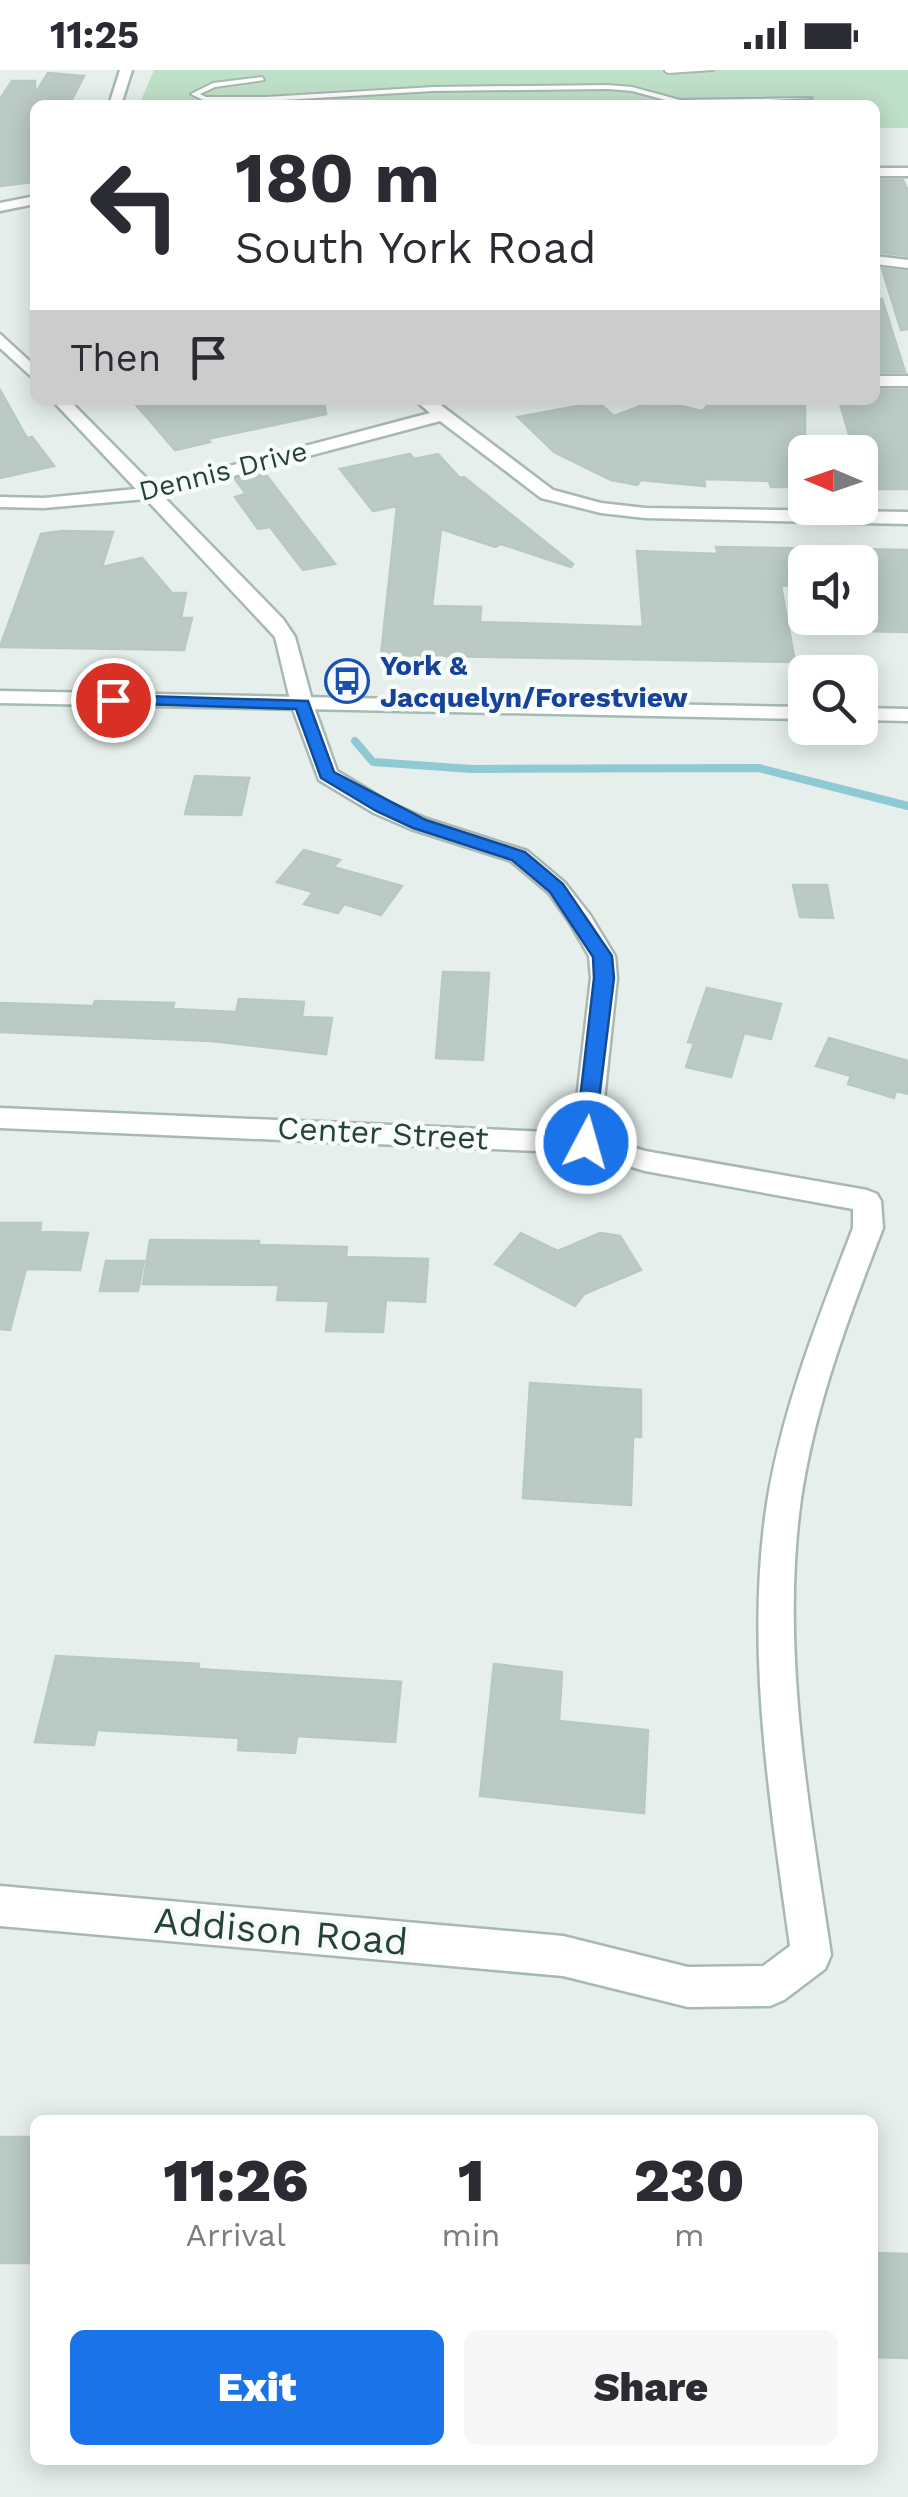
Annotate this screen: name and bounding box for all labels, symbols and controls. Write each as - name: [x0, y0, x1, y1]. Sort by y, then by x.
- text: 11:25: [50, 13, 139, 57]
- text: 180 m: [235, 137, 440, 219]
- icon: left: [70, 140, 200, 270]
- text: South York Road: [235, 221, 596, 274]
- icon: arrive: [181, 330, 236, 385]
- text: Then: [70, 336, 161, 380]
- street label: Dennis Drive: [135, 434, 311, 508]
- north arrow: [788, 435, 878, 525]
- map controls: [788, 435, 878, 745]
- button: sound: [788, 545, 878, 635]
- place label: York & Jacquelyn/Forestview: [380, 649, 689, 714]
- button: search: [788, 655, 878, 745]
- pin: [71, 658, 156, 743]
- bus stop icon: York & Jacquelyn/Forestview: [324, 658, 370, 704]
- icon: arrive: [86, 673, 141, 728]
- position arrow: [534, 1091, 638, 1195]
- street label: Center Street: [276, 1108, 490, 1158]
- street label: Addison Road: [152, 1898, 410, 1964]
- text: 11:26: [163, 2145, 308, 2216]
- text: 1: [458, 2145, 484, 2216]
- text: 230: [634, 2145, 745, 2216]
- text: Arrival: [186, 2216, 286, 2254]
- text: min: [442, 2216, 500, 2254]
- text: m: [674, 2216, 704, 2254]
- button: Exit: [70, 2330, 444, 2445]
- button: Share: [464, 2330, 838, 2445]

